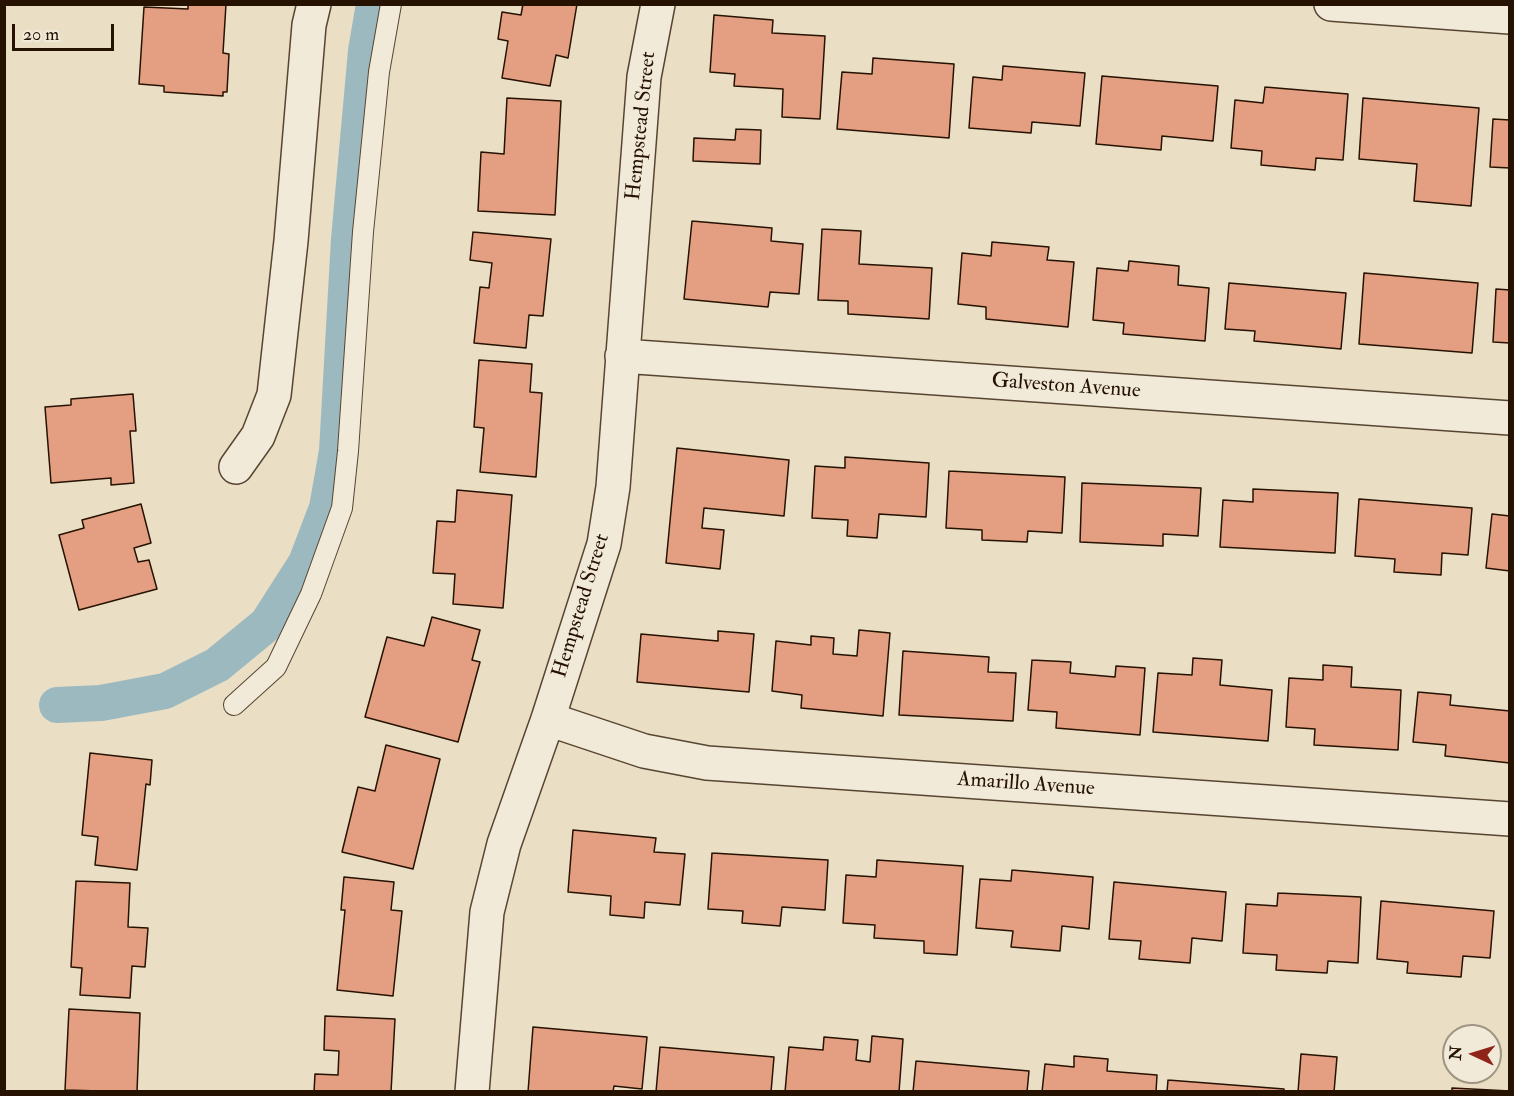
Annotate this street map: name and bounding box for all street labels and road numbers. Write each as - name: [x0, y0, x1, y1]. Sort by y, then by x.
- street label: Hempstead Street: [622, 50, 662, 202]
- street label: Galveston Avenue: [991, 369, 1141, 405]
- street label: Hempstead Street: [548, 531, 616, 681]
- street label: Amarillo Avenue: [956, 768, 1096, 802]

